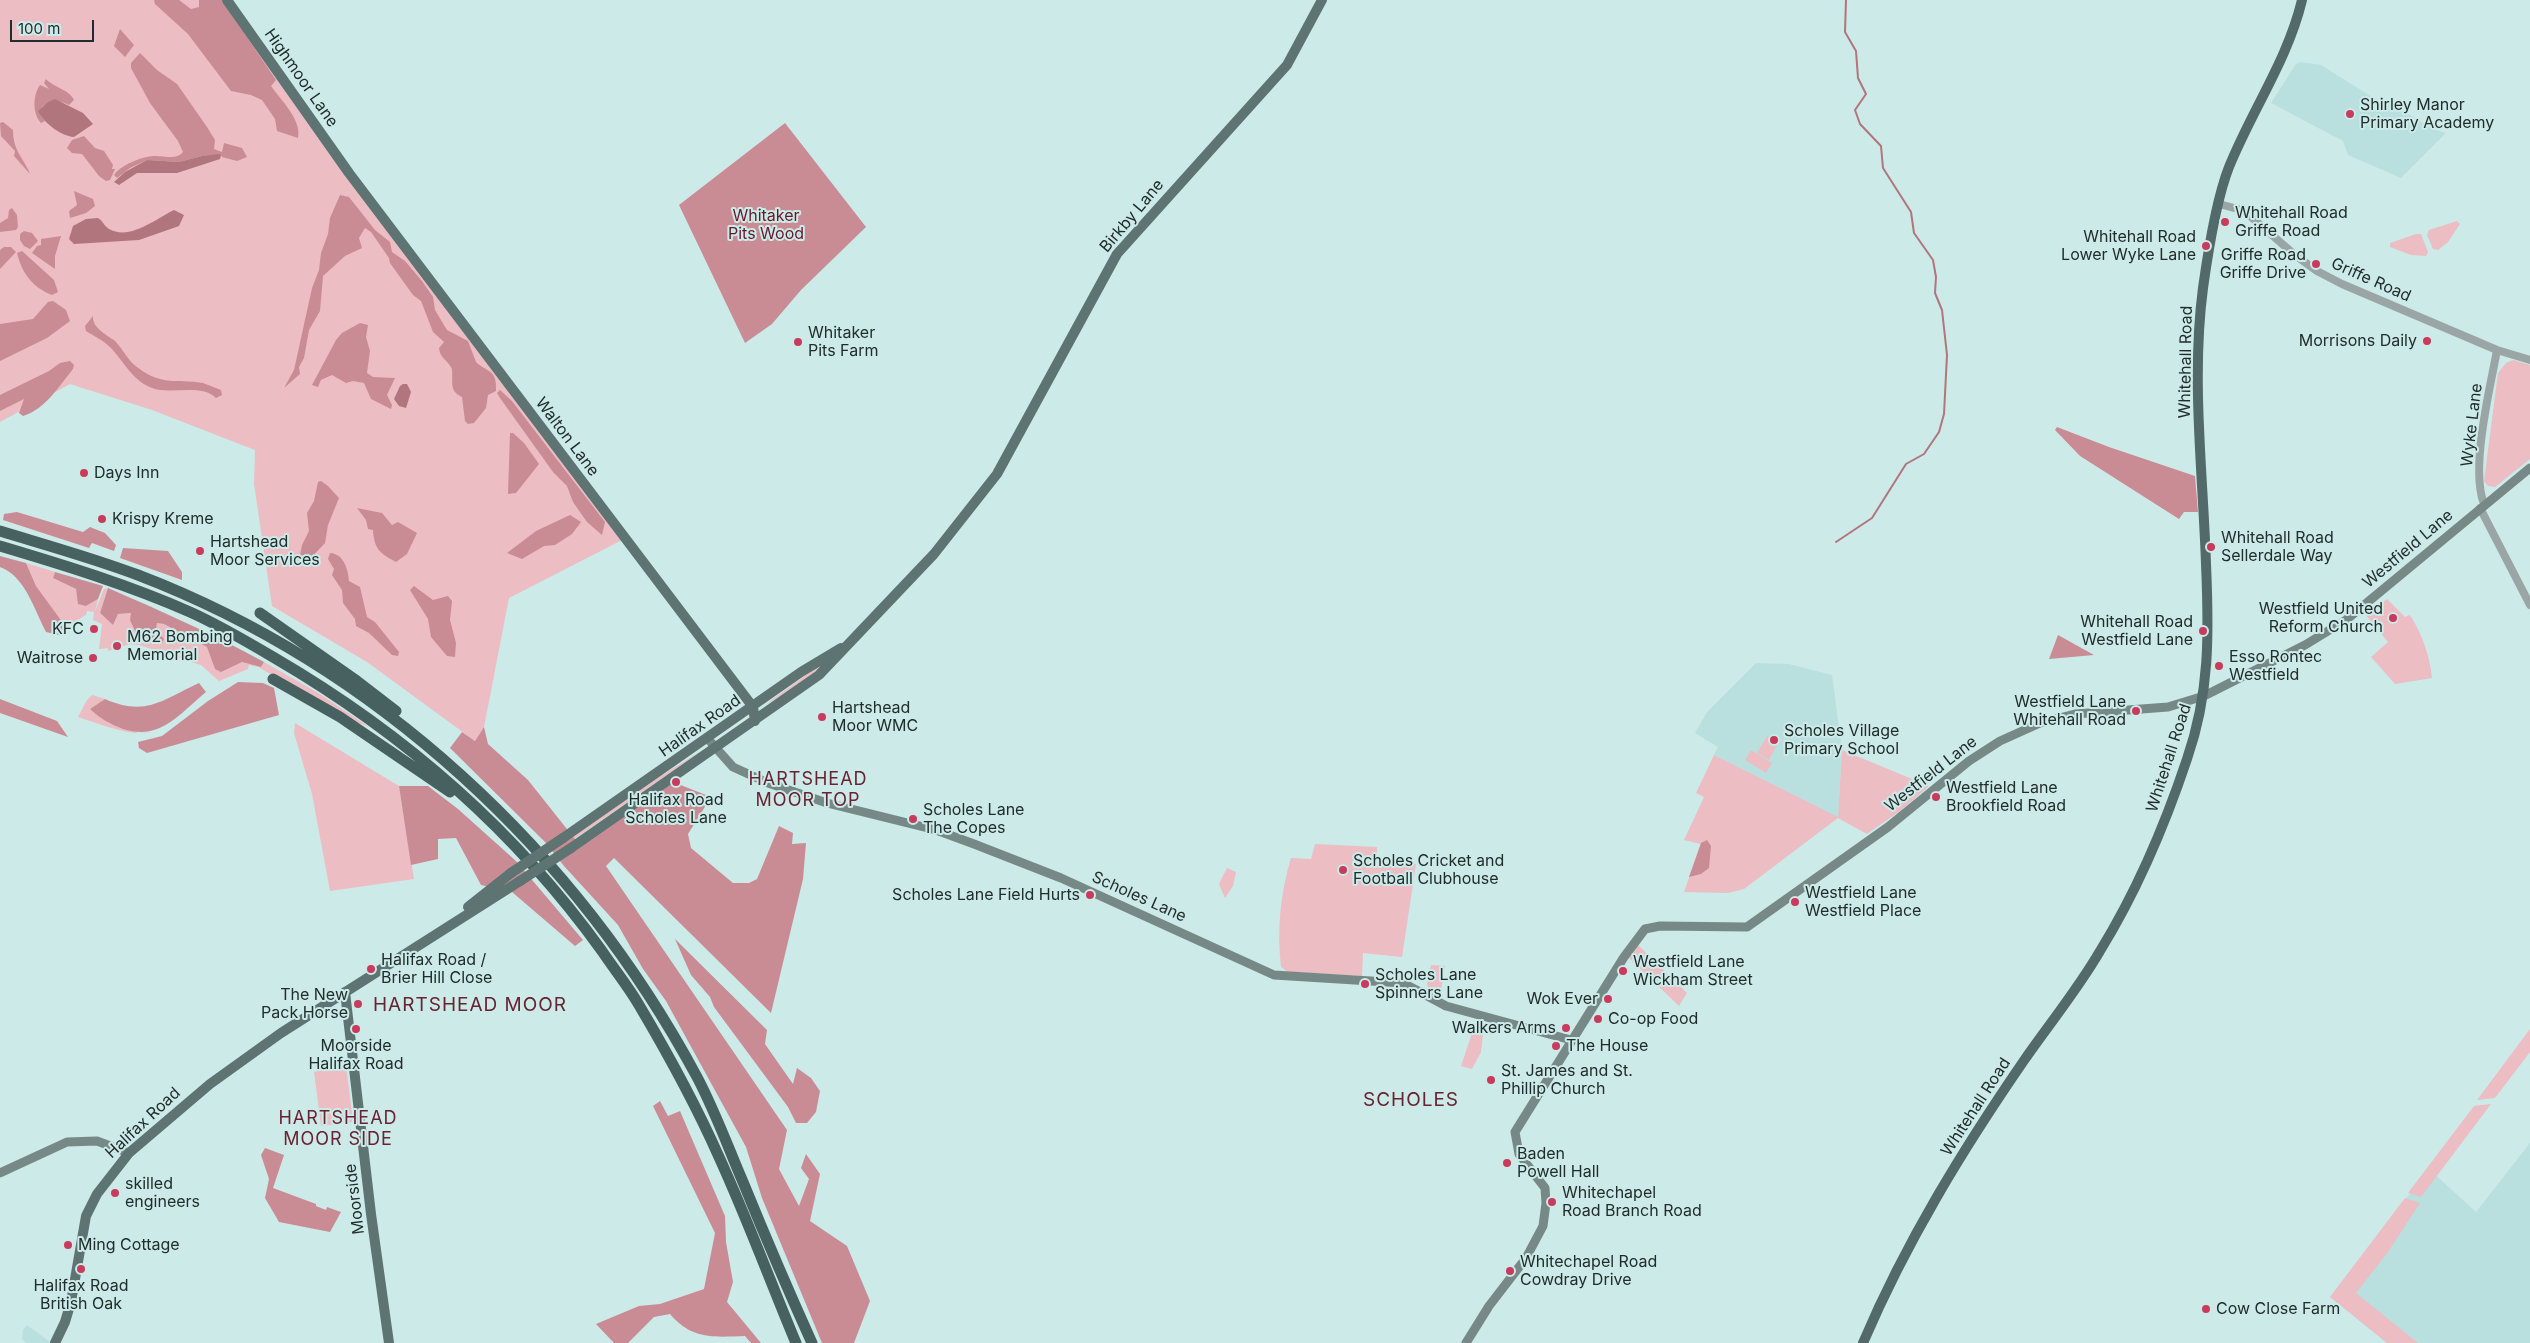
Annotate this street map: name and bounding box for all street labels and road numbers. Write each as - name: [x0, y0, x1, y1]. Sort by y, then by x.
- street label: Highmoor Lane: [260, 25, 342, 131]
- street label: Birkby Lane: [1096, 176, 1168, 256]
- street label: Griffe Road: [2328, 254, 2414, 306]
- street label: Whitehall Road: [2175, 305, 2197, 419]
- street label: Wyke Lane: [2457, 382, 2487, 468]
- street label: Walton Lane: [531, 394, 603, 480]
- street label: Westfield Lane: [2359, 506, 2457, 592]
- street label: Halifax Road: [656, 691, 744, 761]
- street label: Whitehall Road: [2142, 701, 2196, 815]
- street label: Westfield Lane: [1881, 732, 1981, 816]
- street label: Scholes Lane: [1089, 868, 1189, 926]
- street label: Whitehall Road: [1937, 1054, 2015, 1160]
- street label: Halifax Road: [102, 1084, 184, 1162]
- street label: Moorside: [341, 1163, 369, 1235]

